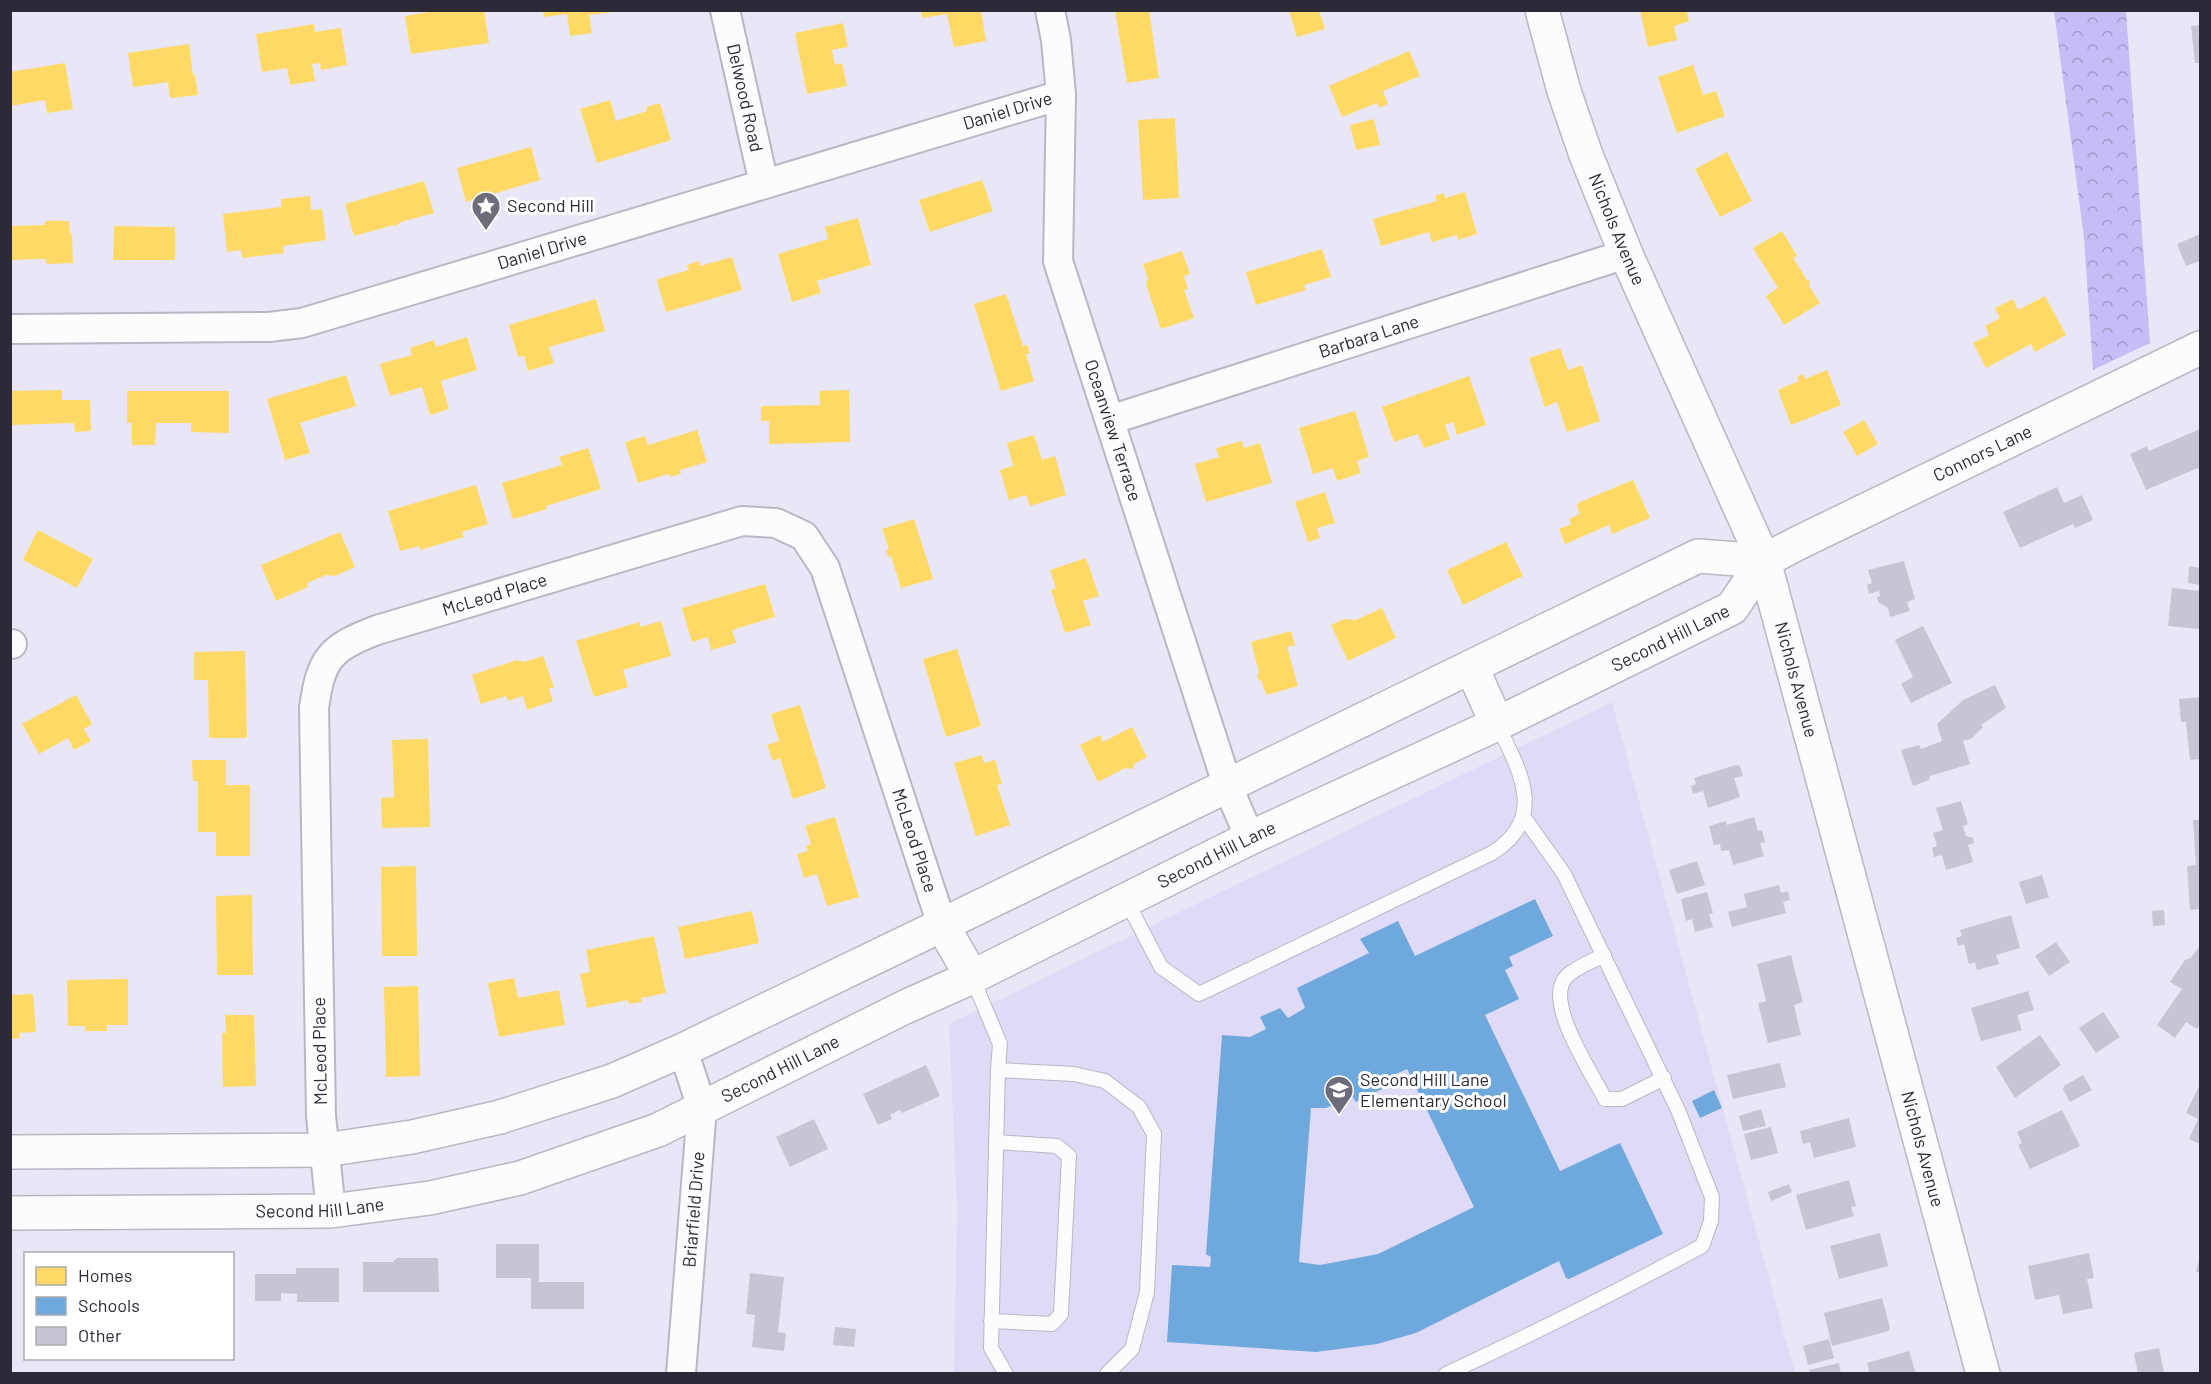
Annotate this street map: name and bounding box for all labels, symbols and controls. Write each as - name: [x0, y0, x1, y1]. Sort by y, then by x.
- street label: Delwood Road: [723, 41, 768, 154]
- street label: Daniel Drive: [960, 86, 1055, 134]
- street label: Nichols Avenue: [1585, 170, 1651, 288]
- place icon: Second Hill: [470, 190, 502, 232]
- place label: Second Hill: [507, 194, 594, 216]
- street label: Daniel Drive: [495, 226, 589, 274]
- street label: Barbara Lane: [1316, 309, 1421, 362]
- street label: Oceanview Terrace: [1081, 357, 1147, 504]
- street label: Connors Lane: [1929, 419, 2035, 486]
- street label: McLeod Place: [439, 568, 549, 620]
- street label: Second Hill Lane: [1607, 599, 1733, 676]
- street label: Nichols Avenue: [1771, 619, 1823, 740]
- street label: McLeod Place: [888, 785, 943, 895]
- street label: Second Hill Lane: [1153, 816, 1279, 893]
- street label: McLeod Place: [307, 997, 331, 1105]
- street label: Second Hill Lane: [717, 1029, 843, 1107]
- place label: Second Hill Lane Elementary School: [1360, 1068, 1507, 1111]
- school or university icon: Second Hill Lane Elementary School: [1323, 1074, 1355, 1116]
- street label: Nichols Avenue: [1897, 1088, 1949, 1209]
- street label: Briarfield Drive: [677, 1150, 709, 1268]
- street label: Second Hill Lane: [255, 1192, 385, 1221]
- legend: [24, 1252, 234, 1360]
- text: Homes: [78, 1264, 132, 1286]
- text: Schools: [78, 1294, 140, 1316]
- text: Other: [78, 1324, 122, 1346]

